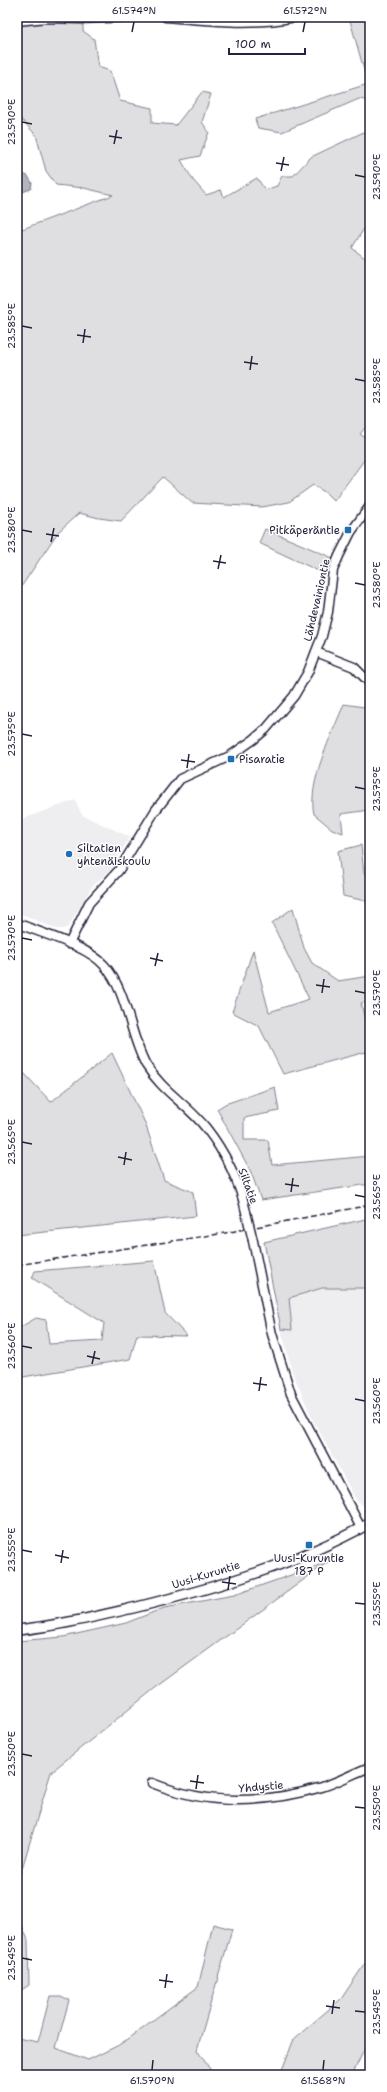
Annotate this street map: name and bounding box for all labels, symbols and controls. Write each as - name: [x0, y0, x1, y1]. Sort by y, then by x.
- text: 61.574°N: [112, 4, 156, 17]
- text: 61.572°N: [283, 4, 327, 17]
- scale bar: [229, 30, 305, 56]
- text: 100 m: [235, 36, 271, 52]
- text: 23.590°E: [5, 99, 18, 145]
- text: 23.590°E: [370, 154, 383, 200]
- text: 23.585°E: [5, 303, 18, 349]
- text: 23.585°E: [370, 358, 383, 404]
- text: 23.580°E: [5, 507, 18, 553]
- place label: Pitkäperäntie: [269, 523, 340, 538]
- marker: Pitkäperäntie: [343, 525, 353, 535]
- street label: Lähdevainiontie: [300, 557, 334, 643]
- text: 23.580°E: [370, 562, 383, 608]
- text: 23.575°E: [5, 711, 18, 757]
- place label: Pisaratie: [239, 752, 285, 767]
- marker: Pisaratie: [226, 754, 236, 764]
- text: 23.575°E: [370, 766, 383, 812]
- place label: Siltatien yhtenäiskoulu: [77, 841, 151, 869]
- marker: Siltatien yhtenäiskoulu: [64, 849, 74, 859]
- text: 23.570°E: [5, 915, 18, 961]
- text: 23.570°E: [370, 970, 383, 1016]
- text: 23.565°E: [5, 1119, 18, 1165]
- street label: Siltatie: [235, 1166, 261, 1206]
- text: 23.565°E: [370, 1174, 383, 1220]
- text: 23.560°E: [5, 1323, 18, 1369]
- text: 23.560°E: [370, 1378, 383, 1424]
- text: 23.555°E: [5, 1528, 18, 1572]
- marker: Uusi-Kuruntie 187 P: [304, 1540, 314, 1550]
- place label: Uusi-Kuruntie 187 P: [274, 1551, 344, 1579]
- street label: Uusi-Kuruntie: [170, 1558, 242, 1592]
- text: 23.555°E: [370, 1582, 383, 1626]
- text: 23.550°E: [5, 1731, 18, 1777]
- street label: Yhdystie: [238, 1778, 284, 1796]
- text: 23.550°E: [370, 1785, 383, 1831]
- text: 23.545°E: [5, 1935, 18, 1981]
- text: 23.545°E: [370, 1989, 383, 2035]
- text: 61.570°N: [130, 2074, 174, 2087]
- text: 61.568°N: [301, 2074, 345, 2087]

